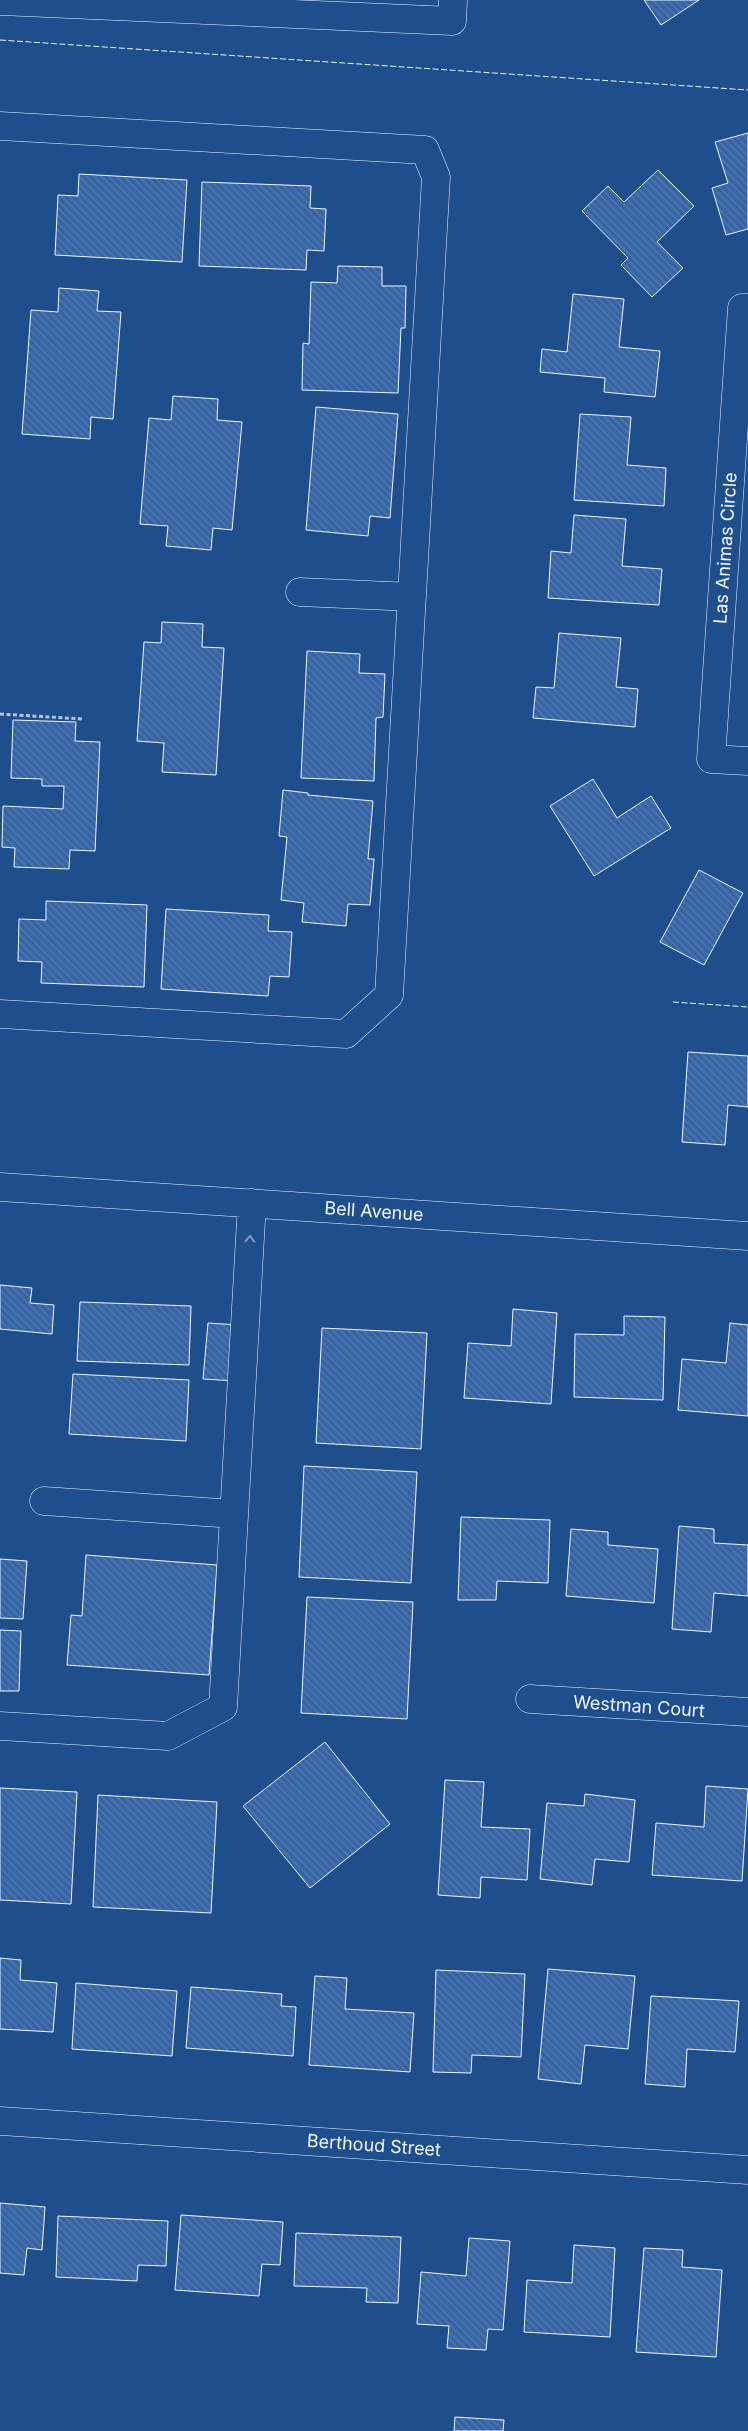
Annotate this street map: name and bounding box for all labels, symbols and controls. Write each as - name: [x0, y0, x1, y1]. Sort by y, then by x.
- street label: Las Animas Circle: [709, 472, 741, 624]
- street label: Bell Avenue: [324, 1197, 424, 1225]
- one-way arrow: [244, 1235, 255, 1243]
- street label: Westman Court: [573, 1691, 706, 1721]
- street label: Berthoud Street: [306, 2130, 442, 2160]

